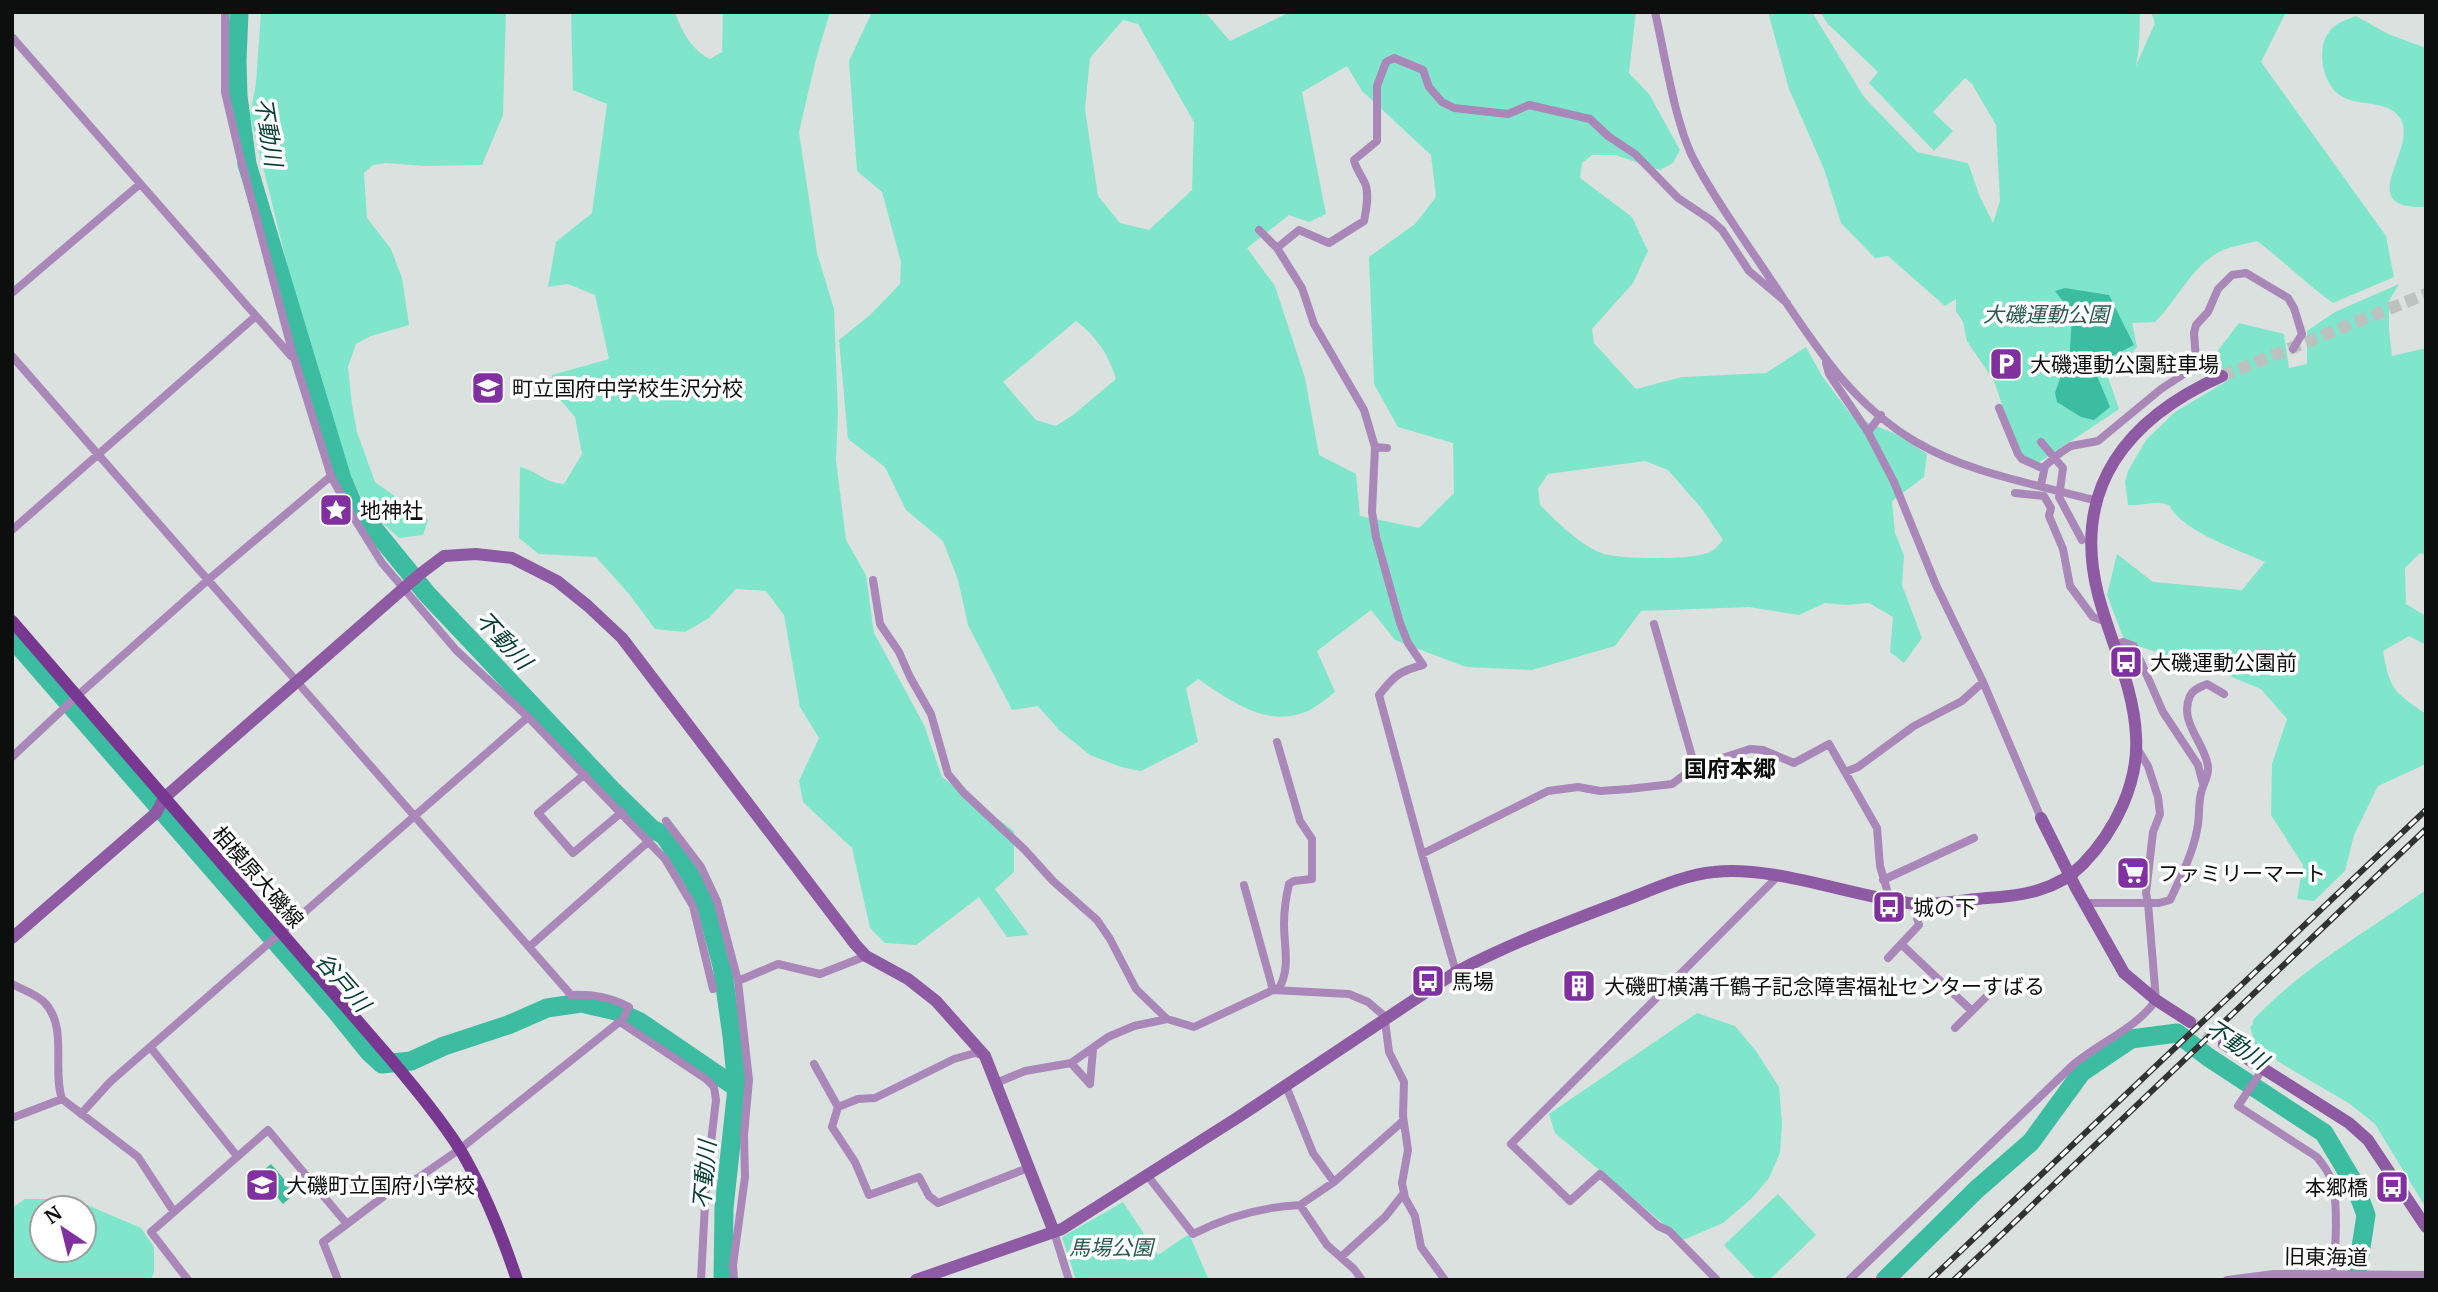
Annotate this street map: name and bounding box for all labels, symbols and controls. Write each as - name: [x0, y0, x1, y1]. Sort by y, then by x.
- water label: 不動川: [249, 96, 289, 171]
- park label: 大磯運動公園: [1983, 301, 2112, 328]
- parking icon: 大磯運動公園駐車場: [1987, 345, 2025, 383]
- place label: 大磯運動公園駐車場: [2030, 351, 2219, 378]
- school or university icon: 町立国府中学校生沢分校: [469, 369, 507, 407]
- place label: 町立国府中学校生沢分校: [512, 375, 743, 402]
- place icon: 地神社: [317, 491, 355, 529]
- place label: 地神社: [360, 497, 423, 524]
- water label: 不動川: [470, 605, 540, 677]
- bus stop icon: 大磯運動公園前: [2107, 643, 2145, 681]
- place label: 大磯運動公園前: [2150, 649, 2297, 676]
- district label: 国府本郷: [1684, 754, 1776, 783]
- street label: 相模原大磯線: [206, 821, 310, 933]
- supermarket icon: ファミリーマート: [2114, 854, 2152, 892]
- place label: ファミリーマート: [2158, 860, 2326, 887]
- bus stop icon: 城の下: [1870, 888, 1908, 926]
- place label: 城の下: [1913, 894, 1976, 921]
- water label: 谷戸川: [309, 946, 379, 1020]
- bus stop icon: 馬場: [1409, 962, 1447, 1000]
- building icon: 大磯町横溝千鶴子記念障害福祉センターすばる: [1560, 967, 1598, 1005]
- place label: 馬場: [1452, 968, 1494, 995]
- place label: 大磯町横溝千鶴子記念障害福祉センターすばる: [1604, 973, 2045, 1000]
- water label: 不動川: [2200, 1013, 2276, 1077]
- water label: 不動川: [687, 1136, 722, 1211]
- school or university icon: 大磯町立国府小学校: [243, 1166, 281, 1204]
- bus stop icon: 本郷橋: [2373, 1168, 2411, 1206]
- place label: 大磯町立国府小学校: [286, 1172, 475, 1199]
- place label: 本郷橋: [2305, 1174, 2368, 1201]
- north arrow: [28, 1194, 98, 1264]
- text: N: [40, 1201, 66, 1229]
- park label: 馬場公園: [1069, 1234, 1156, 1261]
- street label: 旧東海道: [2284, 1243, 2368, 1271]

